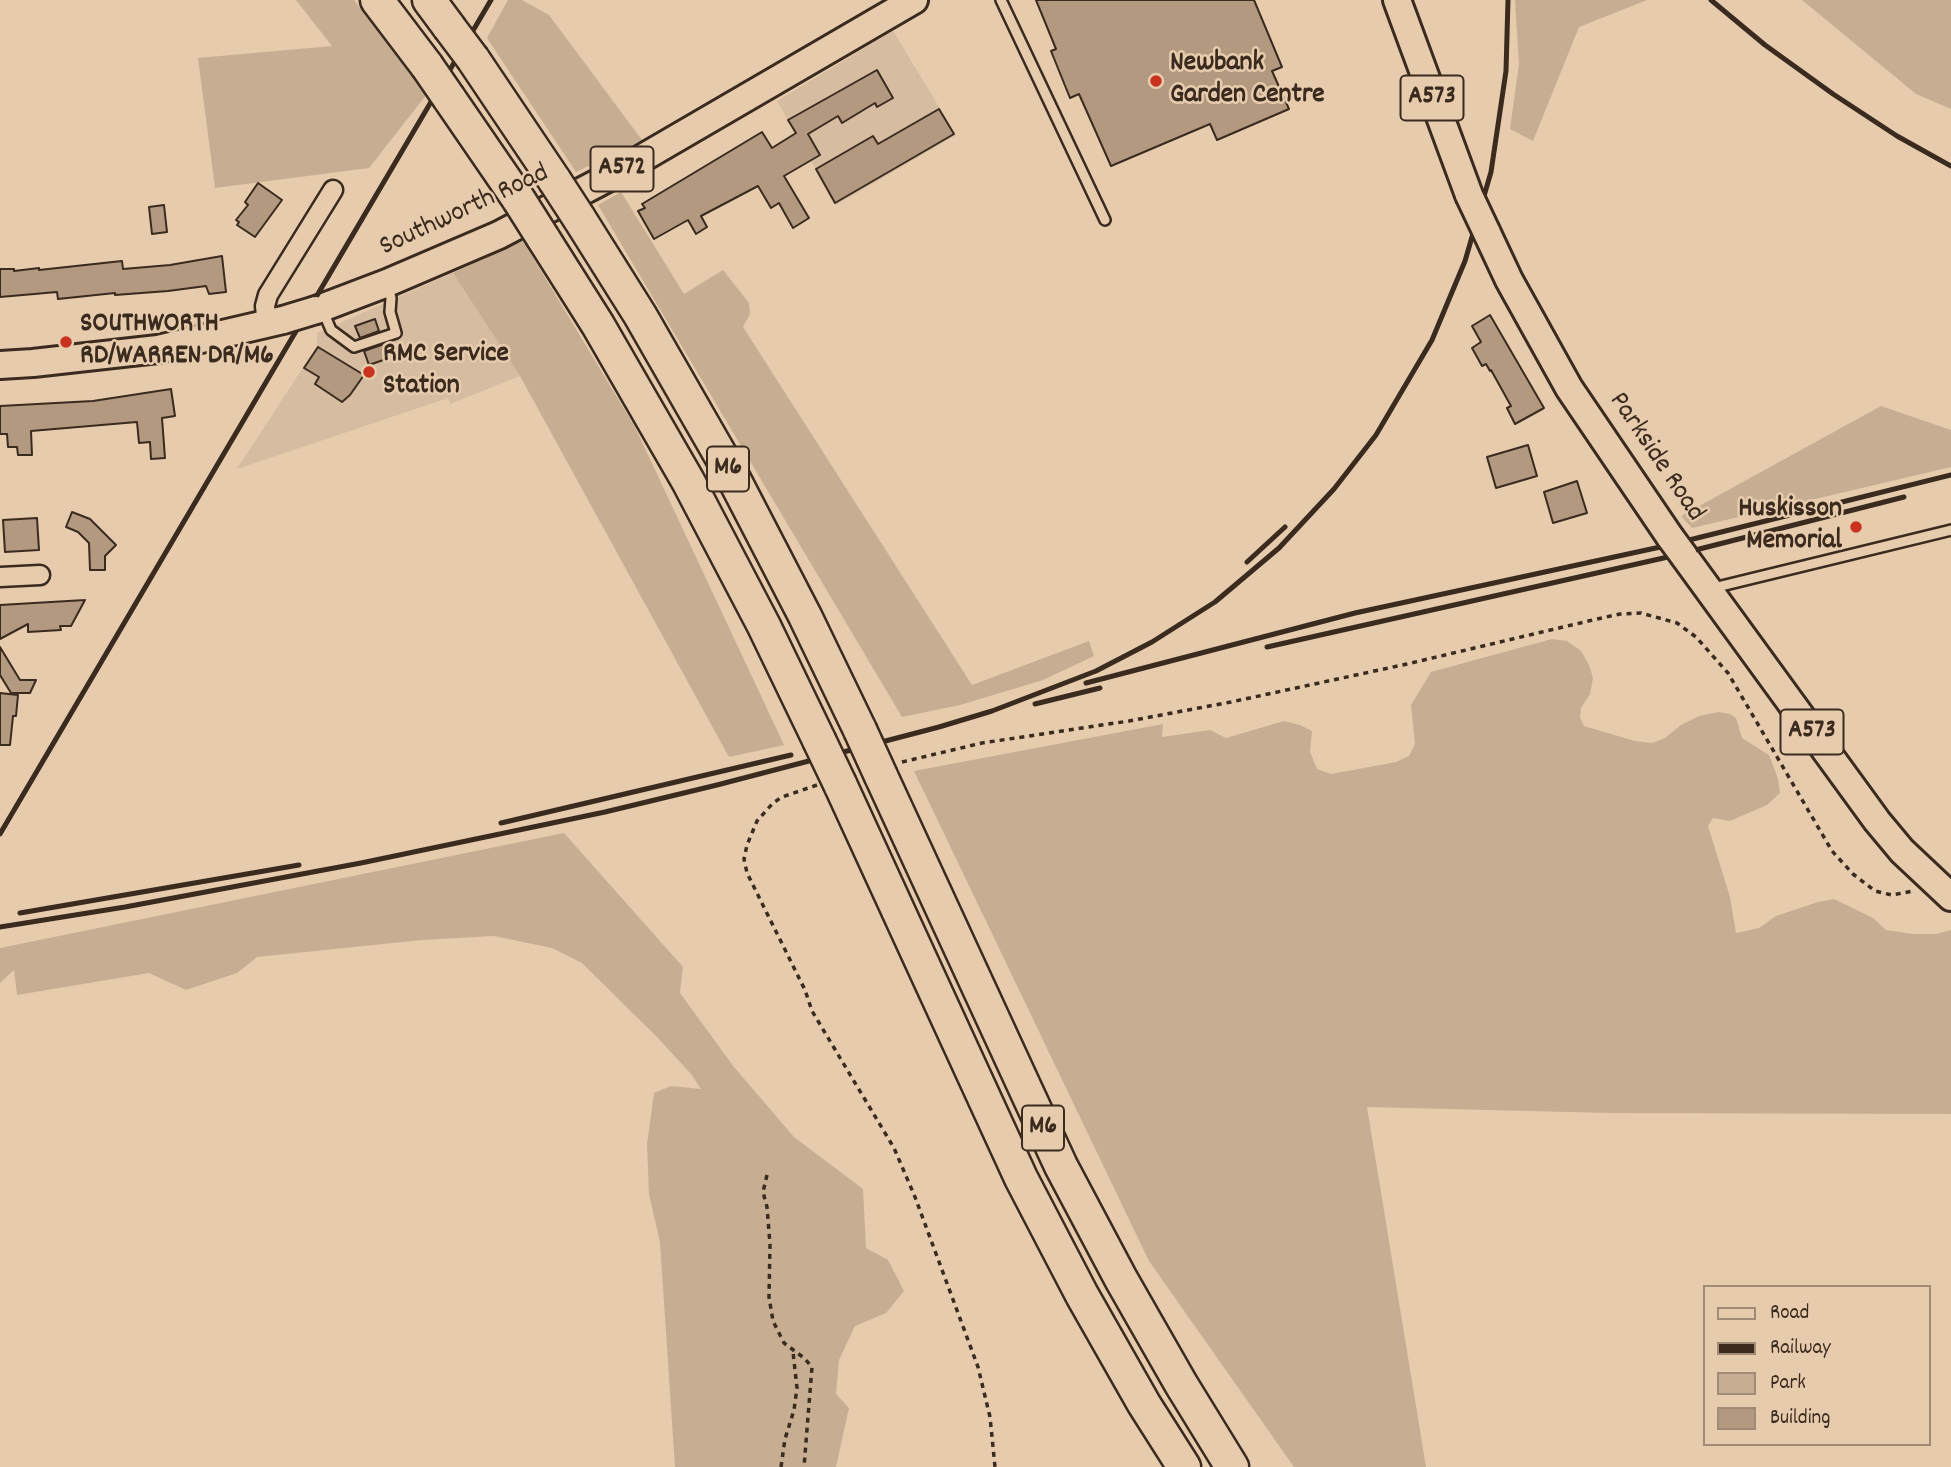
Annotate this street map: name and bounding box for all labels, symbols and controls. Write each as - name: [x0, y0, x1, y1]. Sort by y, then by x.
- place label: Newbank Garden Centre: [1170, 48, 1325, 114]
- marker: Newbank Garden Centre: [1148, 73, 1164, 89]
- road number: A573: [1400, 76, 1464, 120]
- road number: A572: [590, 146, 654, 192]
- street label: Southworth Road: [375, 158, 555, 266]
- place label: SOUTHWORTH RD/WARREN DR/M6: [80, 309, 274, 375]
- marker: SOUTHWORTH RD/WARREN DR/M6: [58, 334, 74, 350]
- place label: RMC Service Station: [383, 339, 509, 405]
- marker: RMC Service Station: [361, 364, 377, 380]
- street label: Parkside Road: [1599, 387, 1711, 529]
- road number: M6: [707, 446, 749, 491]
- place label: Huskisson Memorial: [1738, 494, 1842, 560]
- marker: Huskisson Memorial: [1848, 519, 1864, 535]
- road number: A573: [1780, 710, 1843, 754]
- road number: M6: [1022, 1106, 1064, 1150]
- legend: [1702, 1285, 1930, 1446]
- text: Road: [1770, 1299, 1809, 1329]
- text: Railway: [1770, 1334, 1831, 1364]
- text: Park: [1770, 1369, 1806, 1399]
- text: Building: [1770, 1404, 1830, 1434]

